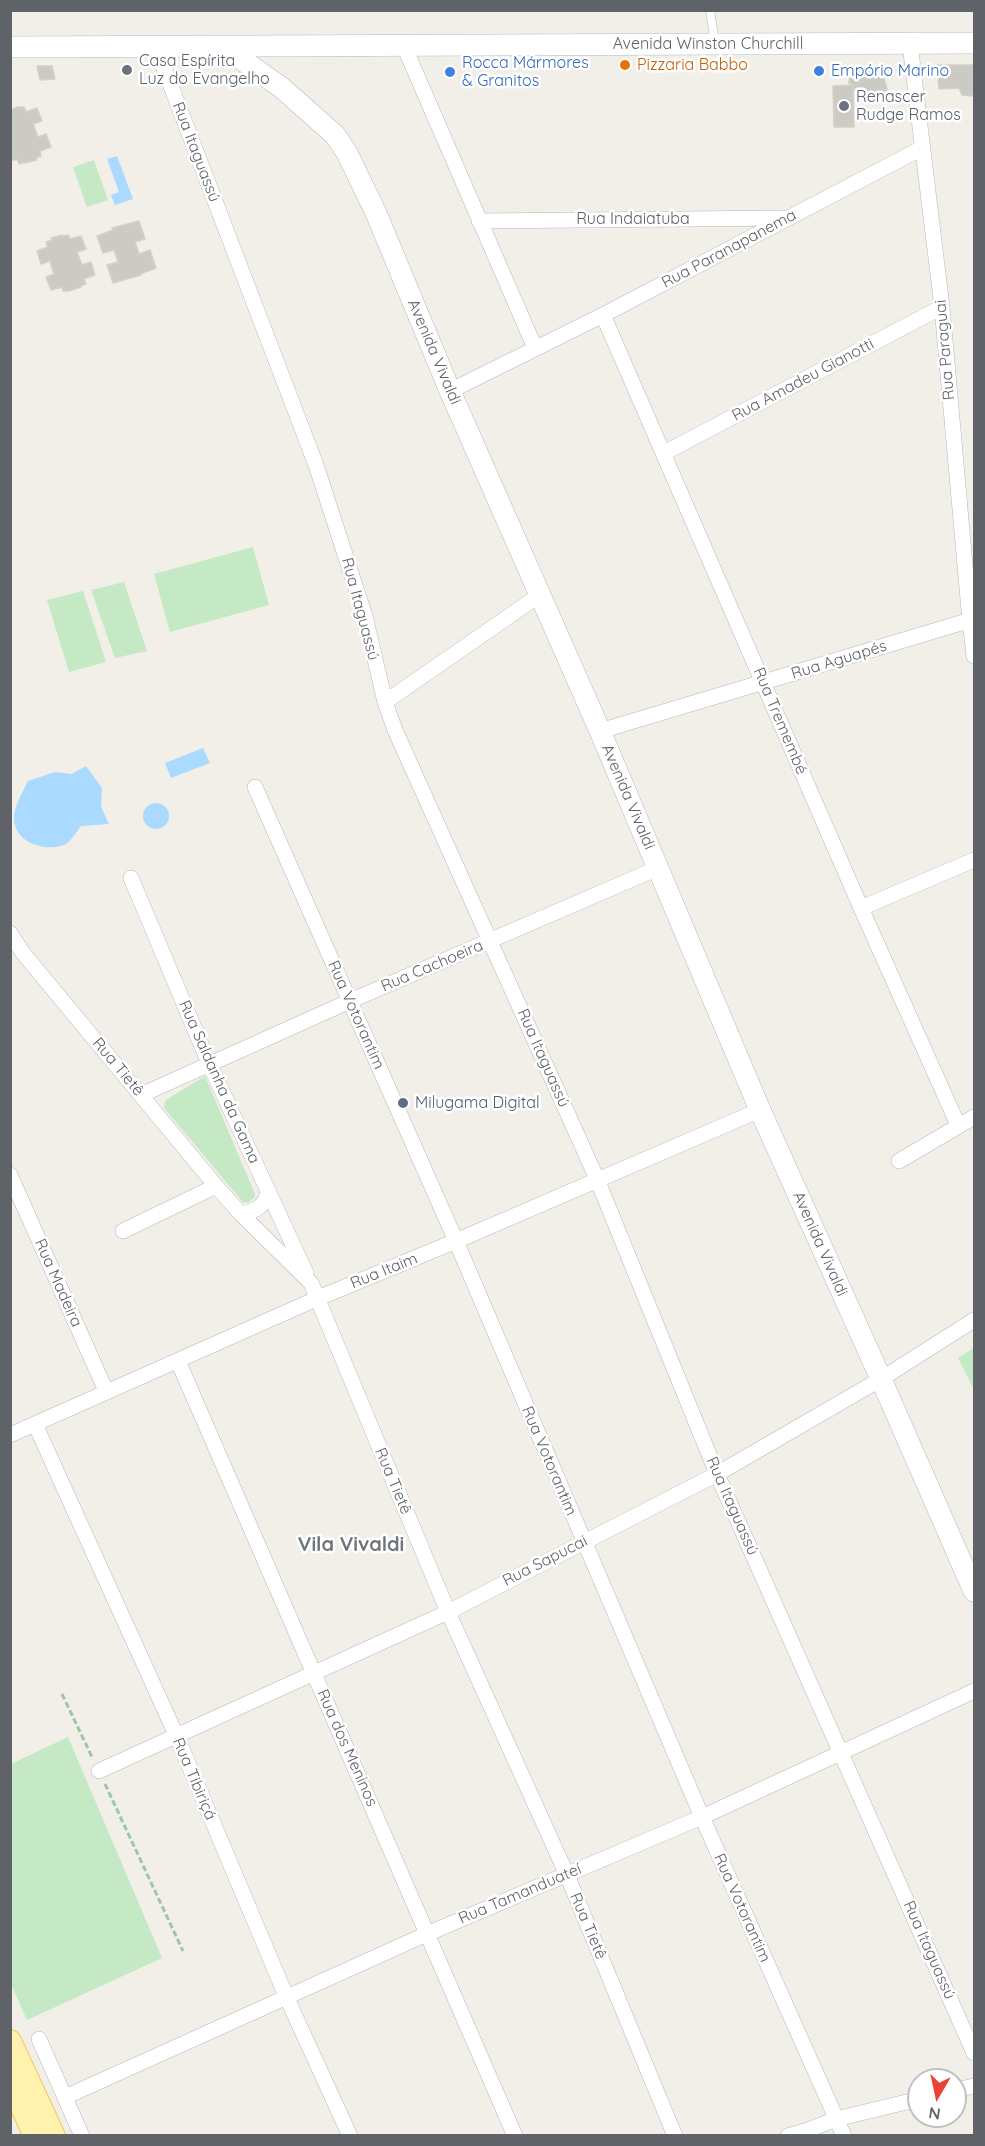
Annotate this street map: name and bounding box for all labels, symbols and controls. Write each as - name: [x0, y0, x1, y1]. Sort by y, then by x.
- street label: Avenida Winston Churchill: [613, 34, 803, 54]
- place label: Casa Espírita Luz do Evangelho: [139, 51, 270, 89]
- place label: Rocca Mármores & Granitos: [462, 53, 589, 91]
- place label: Pizzaria Babbo: [637, 55, 748, 75]
- marker: Pizzaria Babbo: [618, 58, 632, 72]
- place label: Empório Marino: [831, 61, 949, 81]
- marker: Casa Espírita Luz do Evangelho: [120, 63, 134, 77]
- marker: Empório Marino: [812, 64, 826, 78]
- marker: Rocca Mármores & Granitos: [443, 65, 457, 79]
- place label: Renascer Rudge Ramos: [856, 87, 961, 125]
- street label: Rua Itaguassú: [168, 99, 224, 205]
- marker: Renascer Rudge Ramos: [837, 99, 851, 113]
- street label: Rua Paranapanema: [659, 205, 799, 293]
- street label: Rua Indaiatuba: [576, 209, 690, 229]
- street label: Avenida Vivaldi: [403, 296, 465, 408]
- street label: Rua Paraguai: [931, 299, 959, 401]
- street label: Rua Amadeu Gianotti: [729, 334, 877, 426]
- street label: Rua Itaguassú: [337, 556, 383, 662]
- street label: Rua Aguapés: [789, 636, 889, 684]
- street label: Rua Tremembé: [749, 665, 811, 777]
- street label: Avenida Vivaldi: [597, 741, 659, 853]
- street label: Rua Cachoeira: [378, 936, 486, 996]
- street label: Rua Votorantim: [323, 958, 389, 1072]
- street label: Rua Saldanha da Gama: [174, 997, 264, 1167]
- street label: Rua Itaguassú: [513, 1006, 573, 1110]
- street label: Rua Tietê: [88, 1034, 148, 1100]
- place label: Milugama Digital: [415, 1093, 540, 1113]
- marker: Milugama Digital: [396, 1096, 410, 1110]
- street label: Avenida Vivaldi: [788, 1189, 852, 1299]
- street label: Rua Madeira: [30, 1236, 86, 1330]
- street label: Rua Itaim: [348, 1249, 420, 1293]
- street label: Rua Votorantim: [517, 1403, 581, 1519]
- street label: Rua Tietê: [370, 1445, 416, 1517]
- street label: Rua Itaguassú: [702, 1454, 762, 1558]
- street label: Rua Sapucai: [499, 1531, 591, 1591]
- district label: Vila Vivaldi: [298, 1533, 404, 1557]
- street label: Rua dos Meninos: [313, 1686, 381, 1810]
- street label: Rua Tibiriçá: [168, 1735, 220, 1823]
- street label: Rua Votorantim: [709, 1851, 775, 1965]
- street label: Rua Tamanduateí: [456, 1859, 584, 1929]
- street label: Rua Tietê: [565, 1890, 611, 1962]
- street label: Rua Itaguassú: [899, 1898, 959, 2002]
- north arrow: [907, 2068, 967, 2128]
- text: N: [927, 2103, 942, 2125]

